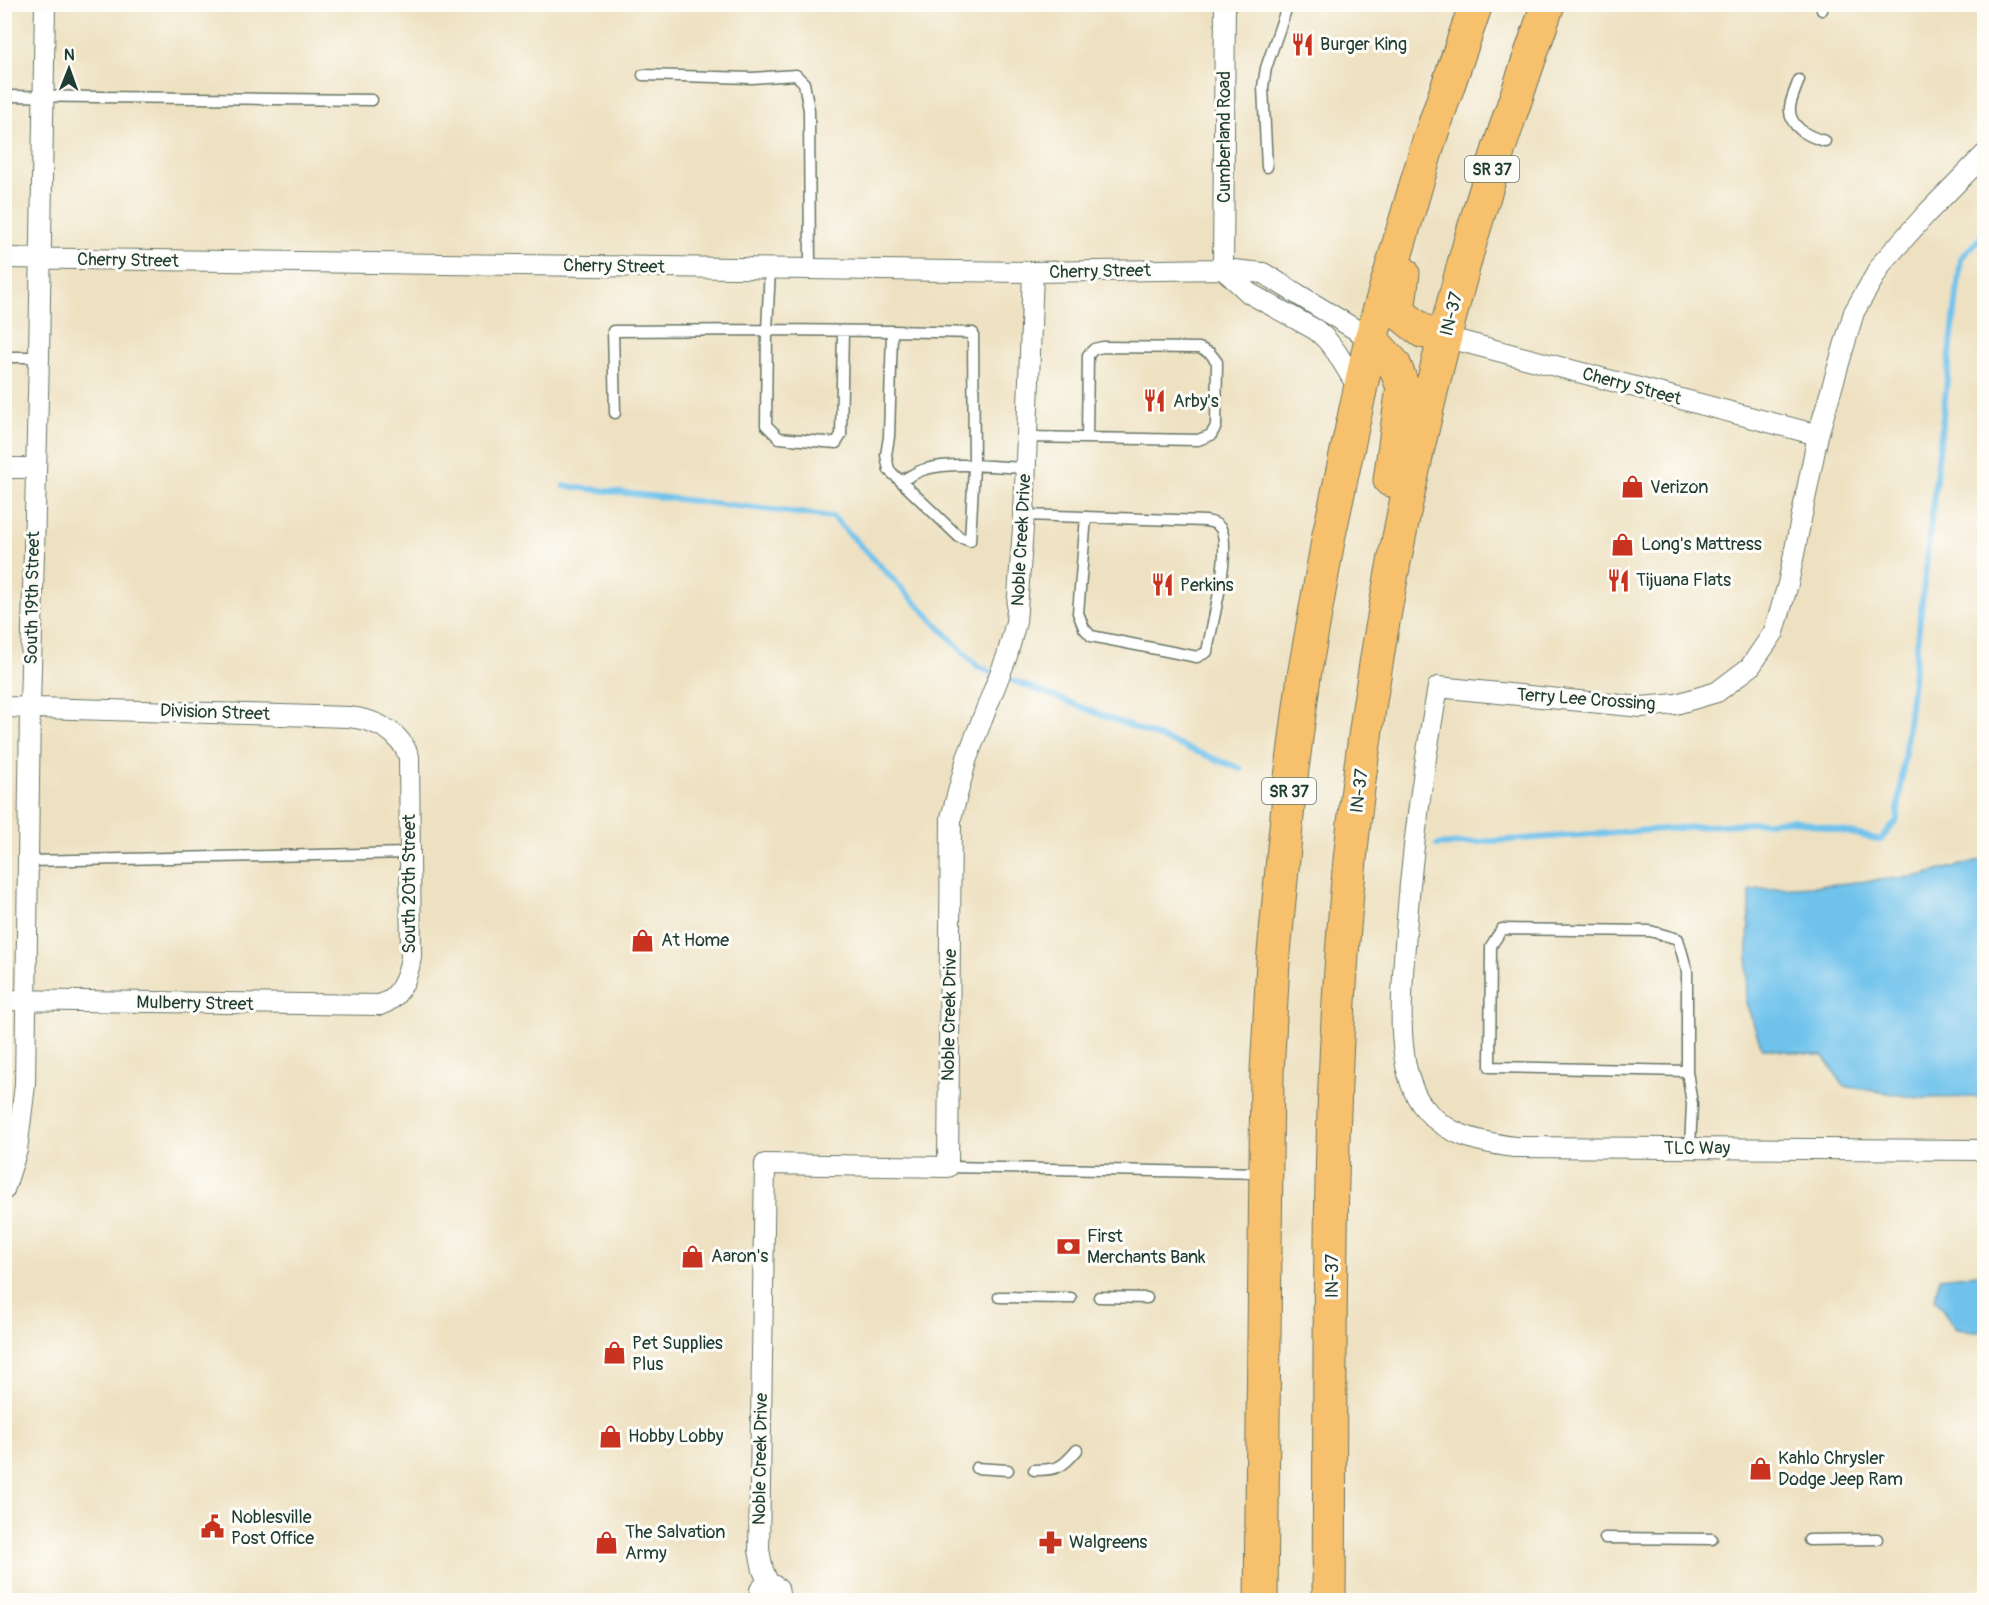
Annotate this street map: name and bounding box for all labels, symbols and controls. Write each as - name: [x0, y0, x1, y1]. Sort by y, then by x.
- restaurant icon: Burger King: [1289, 31, 1315, 57]
- place label: Burger King: [1320, 33, 1407, 56]
- north arrow: [39, 39, 99, 99]
- text: N: [64, 45, 75, 65]
- street label: Cumberland Road: [1213, 71, 1236, 203]
- road number: SR 37: [1465, 156, 1519, 182]
- street label: Cherry Street: [77, 248, 180, 273]
- street label: Cherry Street: [563, 254, 666, 279]
- street label: Cherry Street: [1049, 259, 1152, 284]
- street label: IN-37: [1435, 289, 1468, 338]
- street label: Cherry Street: [1580, 362, 1685, 411]
- restaurant icon: Arby's: [1142, 388, 1168, 414]
- place label: Arby's: [1173, 390, 1219, 413]
- street label: Noble Creek Drive: [1007, 473, 1036, 607]
- shop icon: Verizon: [1619, 474, 1645, 500]
- place label: Verizon: [1650, 476, 1708, 499]
- street label: South 19th Street: [20, 530, 45, 665]
- shop icon: Long's Mattress: [1610, 531, 1636, 557]
- place label: Long's Mattress: [1641, 533, 1762, 556]
- restaurant icon: Tijuana Flats: [1605, 567, 1631, 593]
- place label: Tijuana Flats: [1636, 569, 1731, 592]
- restaurant icon: Perkins: [1149, 572, 1175, 598]
- place label: Perkins: [1180, 574, 1234, 597]
- street label: Terry Lee Crossing: [1516, 683, 1656, 716]
- street label: Division Street: [160, 699, 271, 726]
- street label: IN-37: [1345, 767, 1374, 815]
- road number: SR 37: [1262, 778, 1316, 804]
- street label: South 20th Street: [398, 813, 421, 954]
- shop icon: At Home: [630, 927, 656, 953]
- place label: At Home: [661, 929, 729, 952]
- street label: Noble Creek Drive: [937, 948, 962, 1081]
- street label: Mulberry Street: [136, 991, 255, 1016]
- street label: TLC Way: [1664, 1137, 1731, 1160]
- place label: First Merchants Bank: [1087, 1225, 1206, 1269]
- bank icon: First Merchants Bank: [1056, 1233, 1082, 1259]
- shop icon: Aaron's: [680, 1243, 706, 1269]
- place label: Aaron's: [711, 1245, 768, 1268]
- street label: IN-37: [1321, 1253, 1344, 1298]
- place label: Pet Supplies Plus: [632, 1332, 723, 1376]
- shop icon: Pet Supplies Plus: [601, 1340, 627, 1366]
- street label: Noble Creek Drive: [748, 1392, 773, 1525]
- shop icon: Hobby Lobby: [597, 1423, 623, 1449]
- place label: Hobby Lobby: [628, 1425, 724, 1448]
- place label: Kahlo Chrysler Dodge Jeep Ram: [1778, 1447, 1903, 1491]
- shop icon: Kahlo Chrysler Dodge Jeep Ram: [1747, 1455, 1773, 1481]
- place label: Noblesville Post Office: [231, 1506, 314, 1550]
- public building icon: Noblesville Post Office: [200, 1514, 226, 1540]
- place label: The Salvation Army: [625, 1521, 725, 1565]
- shop icon: The Salvation Army: [594, 1529, 620, 1555]
- pharmacy icon: Walgreens: [1038, 1529, 1064, 1555]
- place label: Walgreens: [1069, 1531, 1147, 1554]

